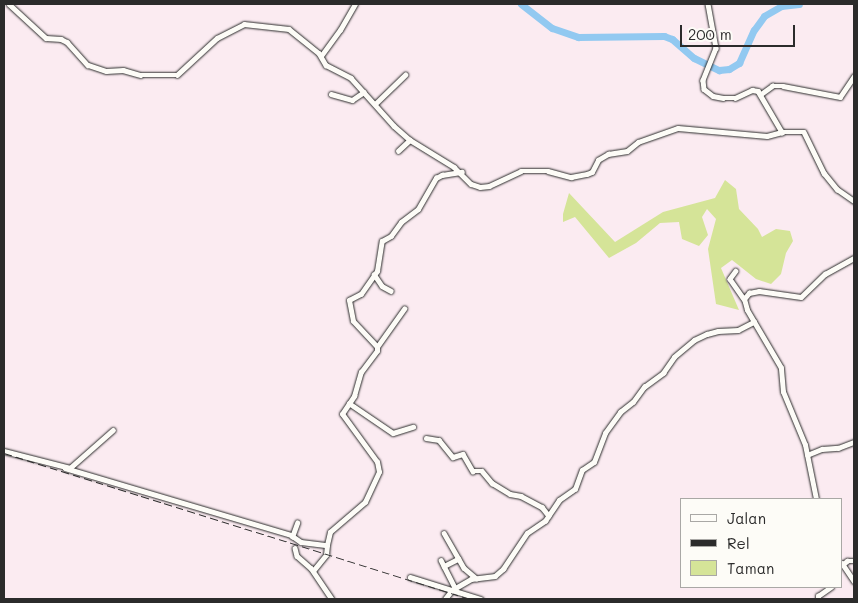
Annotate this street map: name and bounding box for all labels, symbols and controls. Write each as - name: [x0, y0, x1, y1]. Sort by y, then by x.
- scale bar: [683, 15, 798, 47]
- text: 200 m: [688, 24, 732, 44]
- legend: [680, 498, 843, 588]
- text: Jalan: [727, 508, 766, 528]
- text: Rel: [727, 533, 750, 553]
- text: Taman: [727, 558, 774, 578]

